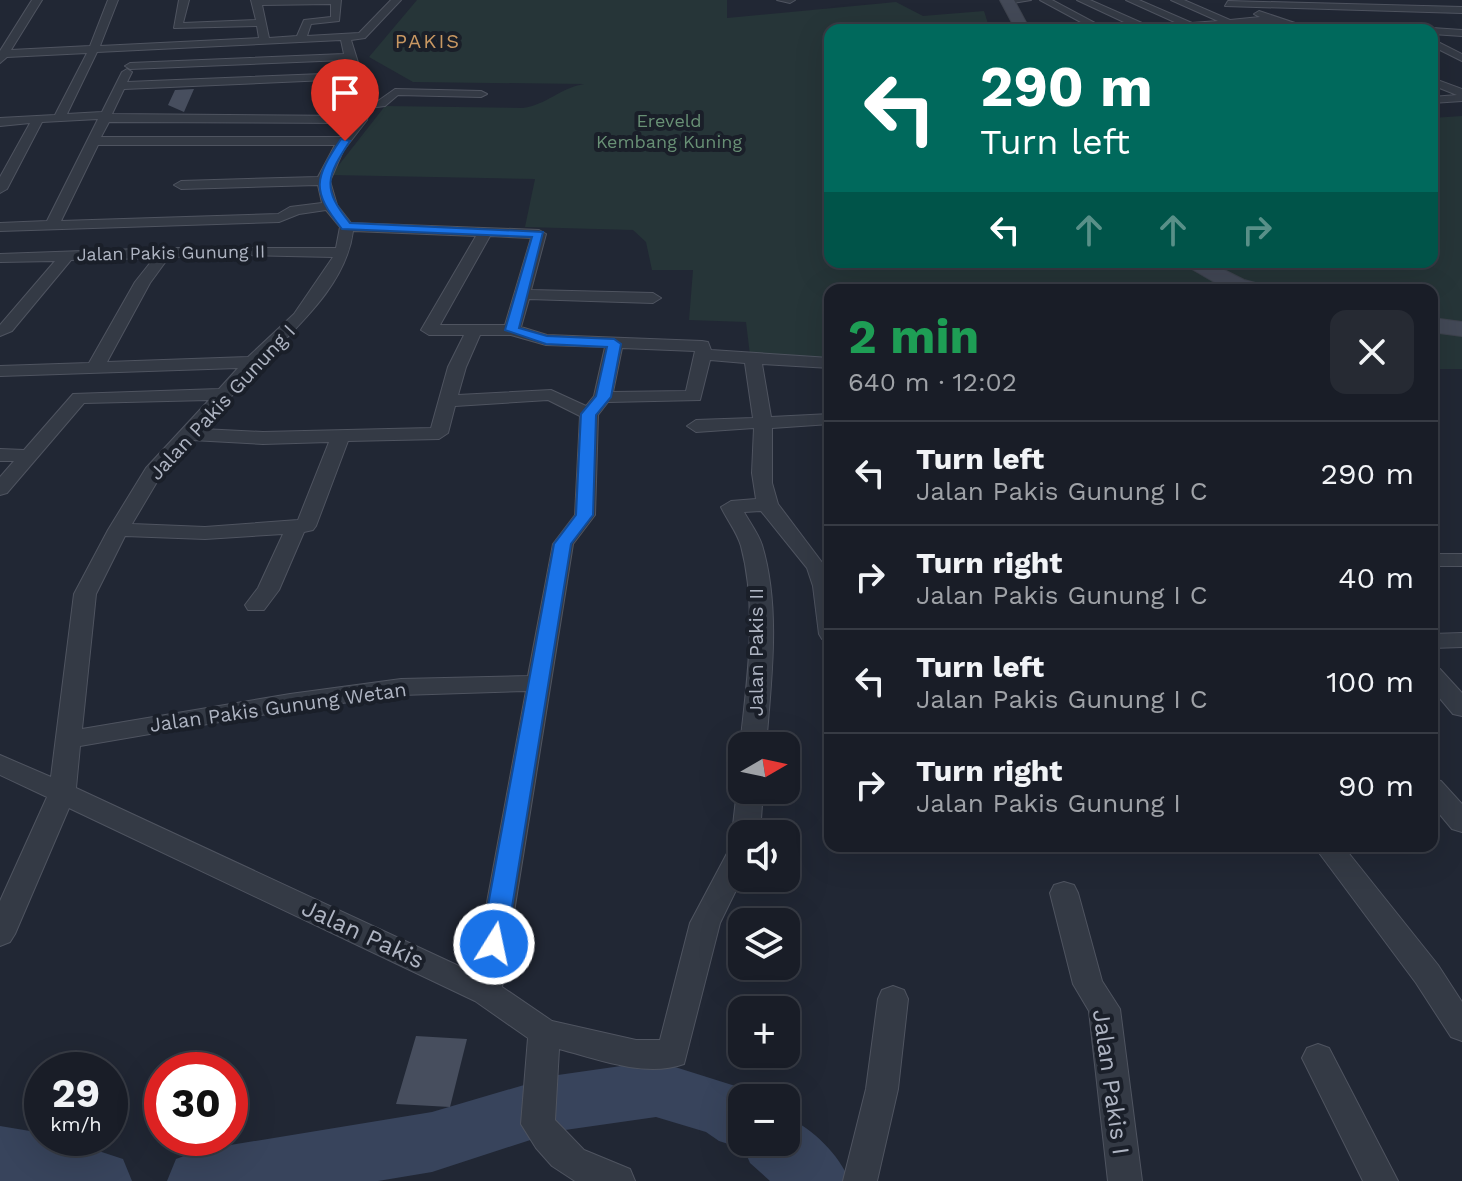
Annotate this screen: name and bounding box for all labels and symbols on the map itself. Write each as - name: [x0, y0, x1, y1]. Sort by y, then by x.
- district label: PAKIS: [395, 29, 461, 53]
- pin: [311, 59, 379, 141]
- park label: Ereveld Kembang Kuning: [596, 110, 742, 152]
- street label: Jalan Pakis Gunung II: [76, 240, 266, 265]
- street label: Jalan Pakis Gunung I: [144, 319, 300, 485]
- street label: Jalan Pakis II: [744, 588, 768, 716]
- street label: Jalan Pakis Gunung Wetan: [148, 677, 408, 737]
- north arrow: [728, 732, 800, 804]
- street label: Jalan Pakis: [297, 894, 429, 974]
- position arrow: [452, 902, 536, 986]
- street label: Jalan Pakis I: [1087, 1007, 1135, 1157]
- speed limit sign: 30: [144, 1052, 248, 1156]

